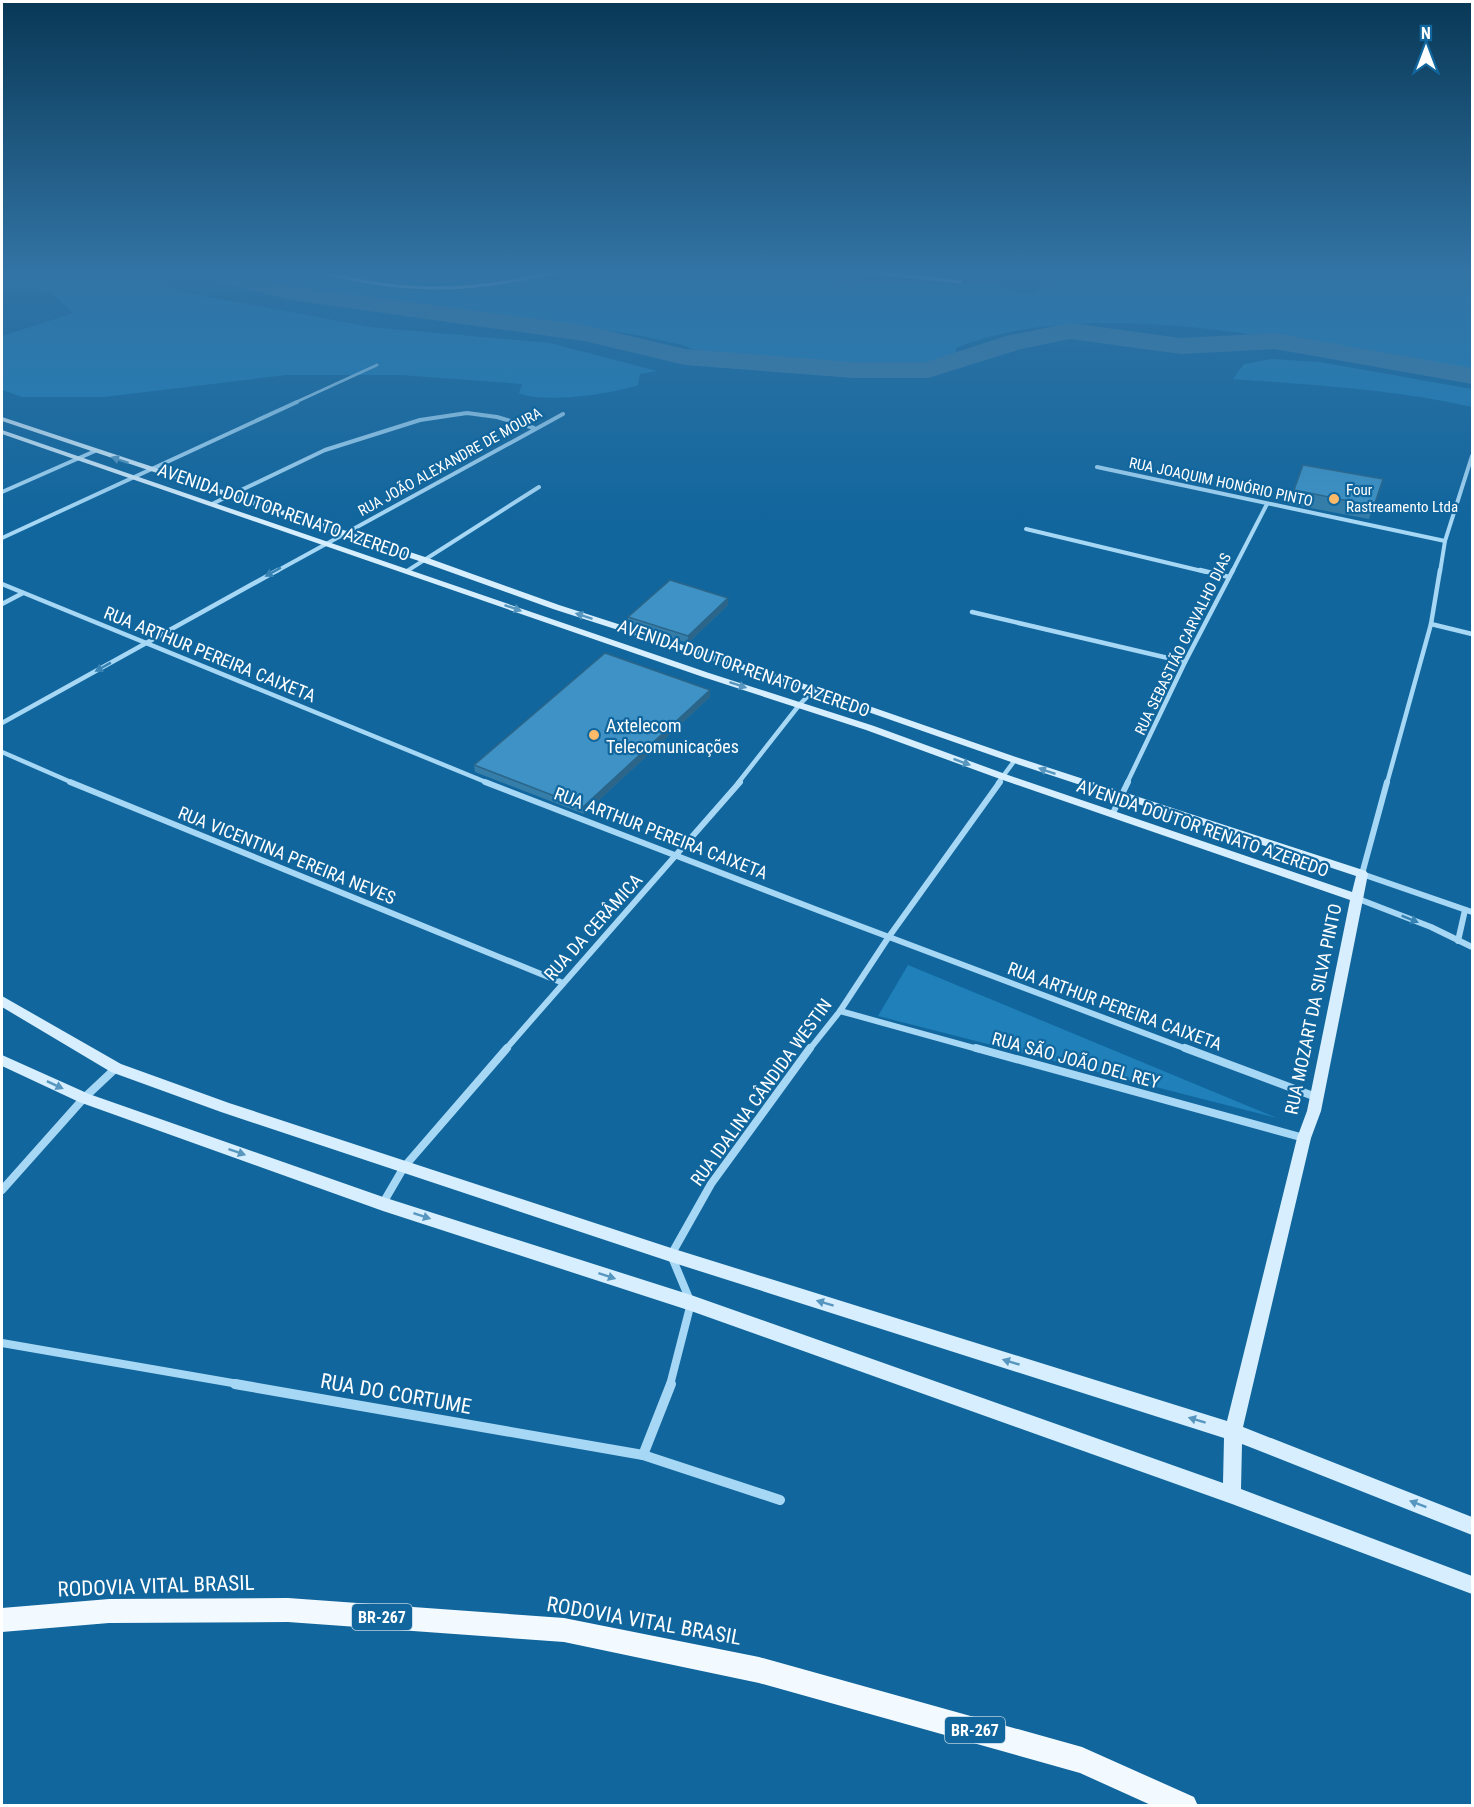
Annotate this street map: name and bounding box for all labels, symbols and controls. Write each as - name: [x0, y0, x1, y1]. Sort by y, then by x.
- north arrow: [1396, 18, 1456, 78]
- text: N: [1421, 24, 1431, 43]
- street label: RUA JOÃO ALEXANDRE DE MOURA: [355, 404, 545, 520]
- street label: RUA JOAQUIM HONÓRIO PINTO: [1127, 454, 1315, 510]
- one-way arrow: [111, 455, 129, 464]
- street label: AVENIDA DOUTOR RENATO AZEREDO: [155, 459, 413, 565]
- place label: Four Rastreamento Ltda: [1346, 481, 1458, 516]
- marker: Four Rastreamento Ltda: [1327, 492, 1341, 506]
- street label: RUA SEBASTIÃO CARVALHO DIAS: [1131, 550, 1235, 738]
- one-way arrow: [264, 567, 281, 577]
- street label: RUA ARTHUR PEREIRA CAIXETA: [101, 602, 320, 706]
- one-way arrow: [505, 604, 523, 614]
- one-way arrow: [575, 611, 593, 620]
- street label: AVENIDA DOUTOR RENATO AZEREDO: [615, 615, 873, 721]
- one-way arrow: [94, 662, 111, 672]
- one-way arrow: [729, 681, 747, 690]
- place label: Axtelecom Telecomunicações: [606, 715, 739, 757]
- marker: Axtelecom Telecomunicações: [587, 728, 601, 742]
- one-way arrow: [953, 758, 971, 768]
- one-way arrow: [1038, 765, 1056, 775]
- street label: AVENIDA DOUTOR RENATO AZEREDO: [1074, 775, 1332, 881]
- street label: RUA ARTHUR PEREIRA CAIXETA: [551, 783, 771, 884]
- street label: RUA VICENTINA PEREIRA NEVES: [175, 802, 399, 908]
- street label: RUA DA CERÂMICA: [540, 869, 647, 985]
- street label: RUA MOZART DA SILVA PINTO: [1280, 902, 1346, 1116]
- one-way arrow: [1401, 914, 1419, 924]
- street label: RUA ARTHUR PEREIRA CAIXETA: [1005, 957, 1226, 1055]
- street label: RUA IDALINA CÂNDIDA WESTIN: [686, 994, 836, 1190]
- street label: RUA SÃO JOÃO DEL REY: [990, 1027, 1163, 1093]
- one-way arrow: [46, 1080, 63, 1089]
- one-way arrow: [228, 1148, 246, 1158]
- one-way arrow: [413, 1212, 431, 1222]
- one-way arrow: [598, 1272, 616, 1281]
- one-way arrow: [816, 1298, 834, 1307]
- one-way arrow: [1002, 1357, 1020, 1366]
- street label: RUA DO CORTUME: [319, 1369, 473, 1419]
- one-way arrow: [1188, 1415, 1206, 1425]
- one-way arrow: [1409, 1499, 1427, 1508]
- street label: RODOVIA VITAL BRASIL: [57, 1571, 255, 1601]
- street label: RODOVIA VITAL BRASIL: [545, 1592, 743, 1650]
- road number: BR-267: [352, 1604, 412, 1630]
- road number: BR-267: [945, 1717, 1005, 1743]

